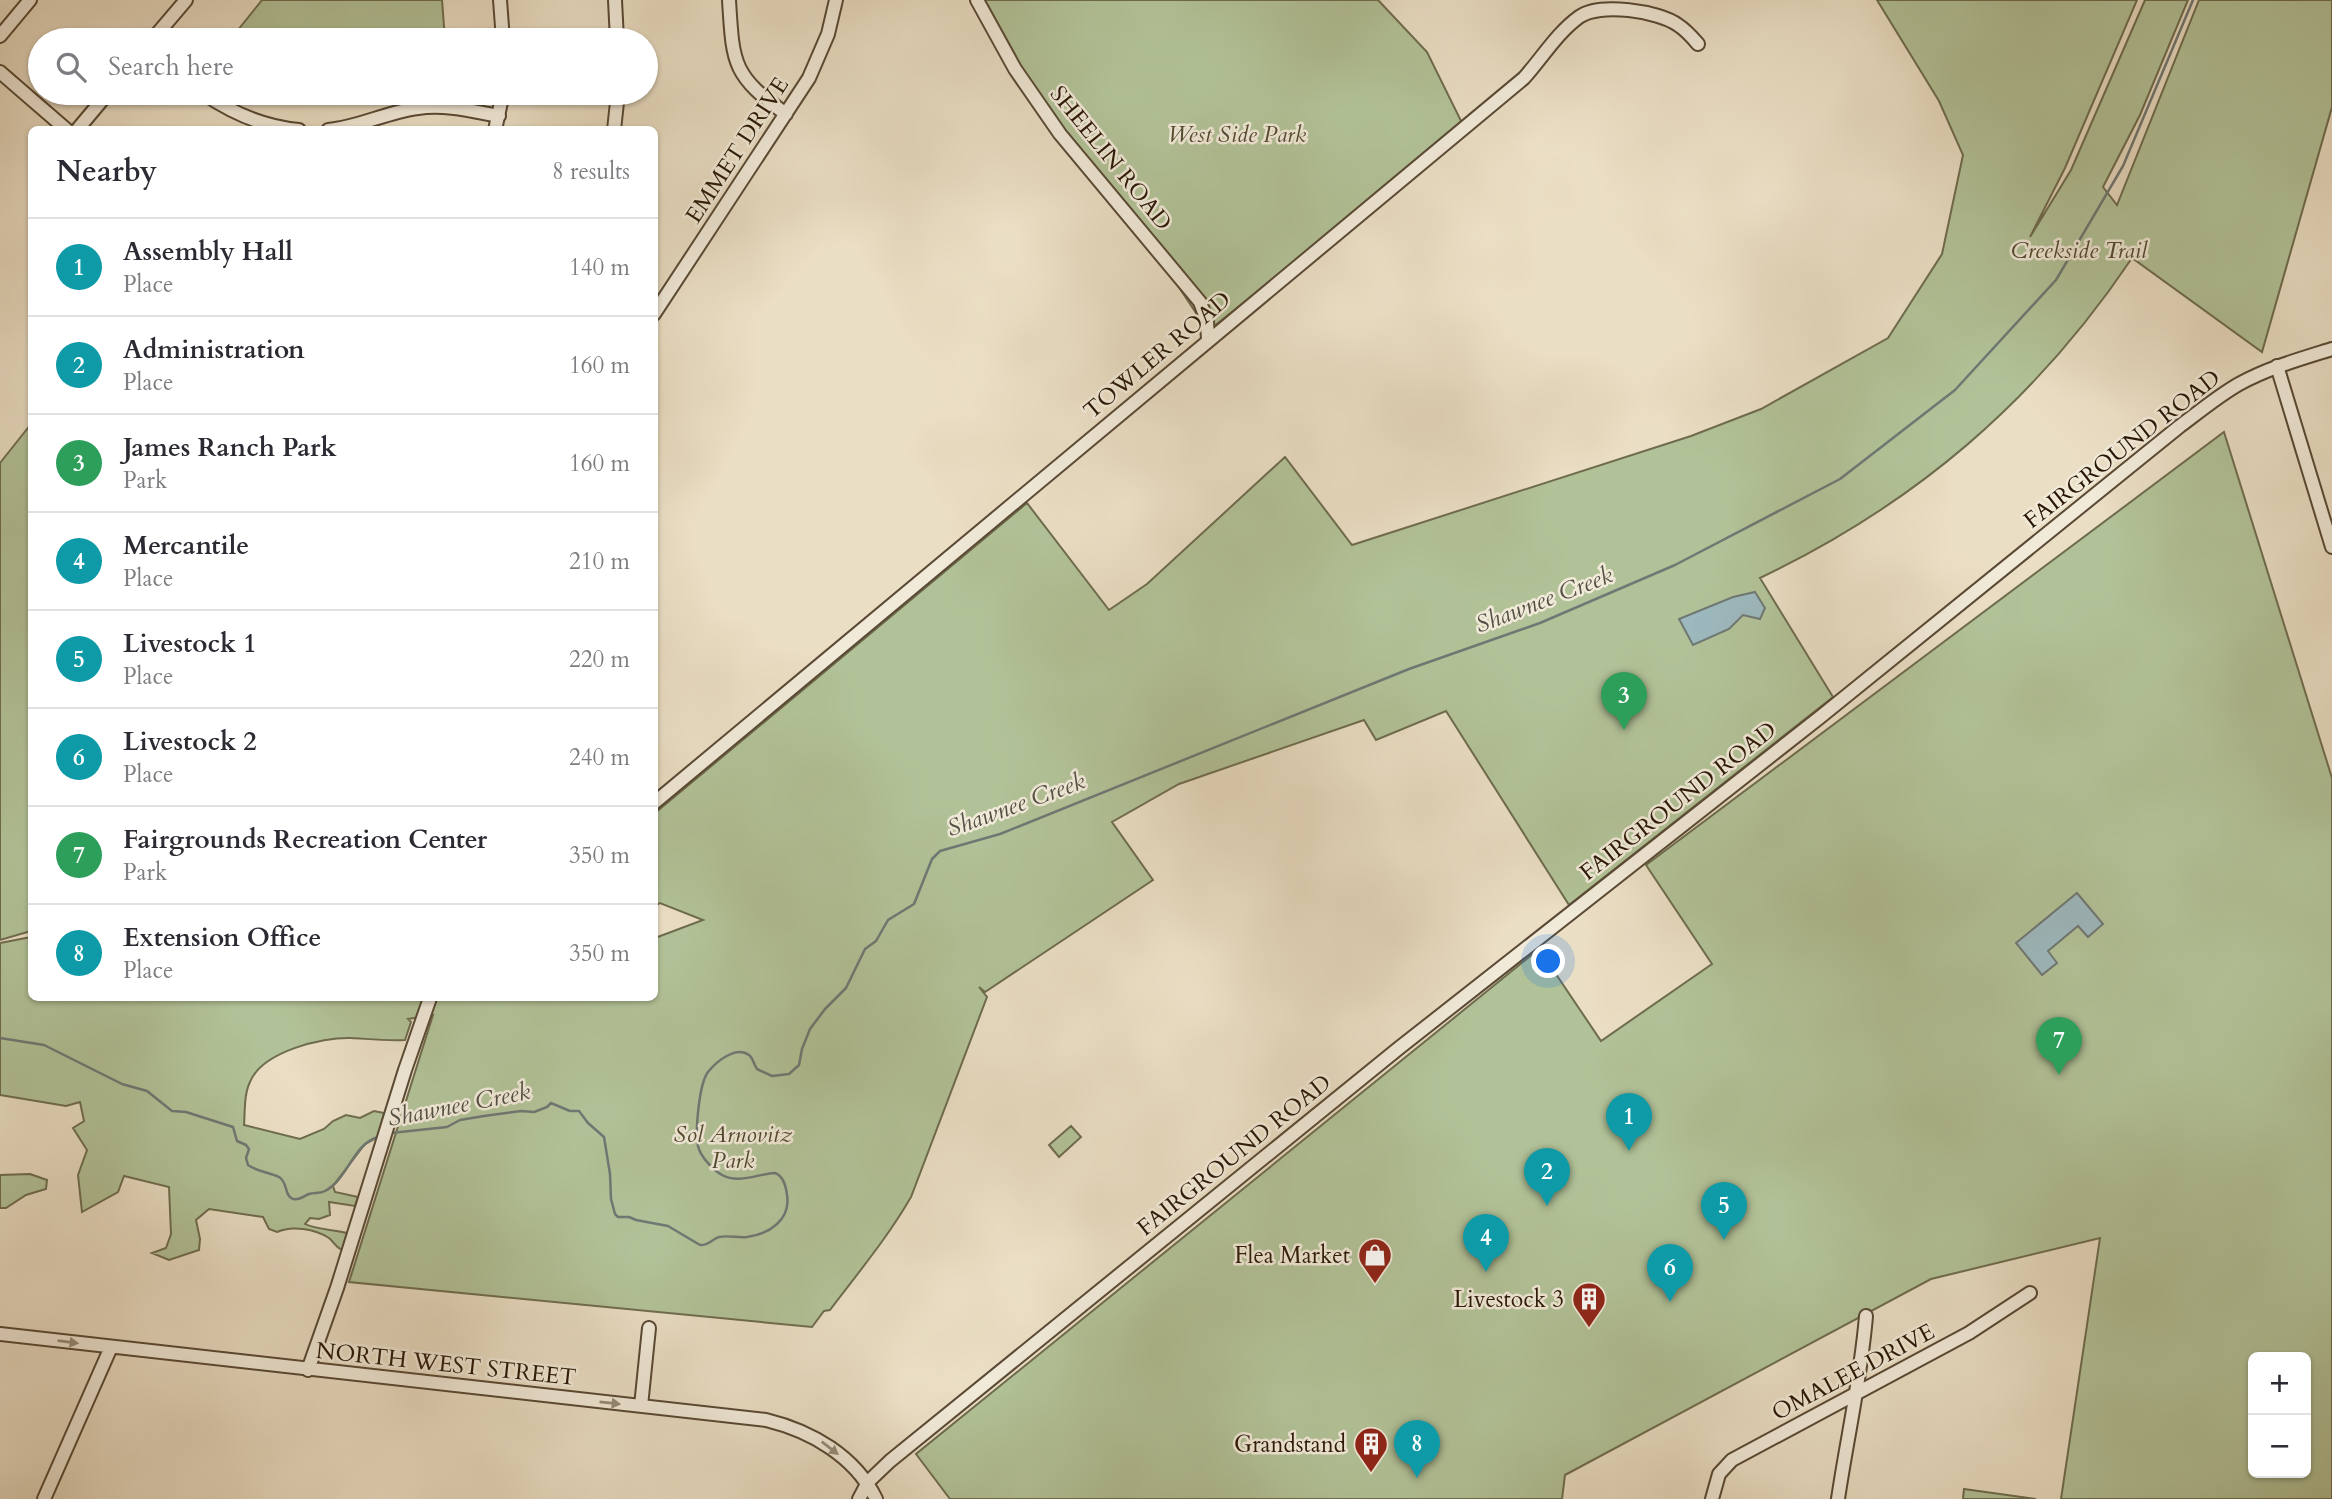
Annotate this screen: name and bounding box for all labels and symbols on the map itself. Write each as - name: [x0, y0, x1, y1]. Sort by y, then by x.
- street label: EMMET DRIVE: [678, 71, 796, 229]
- street label: SHEELIN ROAD: [1043, 79, 1179, 237]
- park label: West Side Park: [1168, 119, 1307, 150]
- park label: Creekside Trail: [2011, 235, 2148, 266]
- street label: TOWLER ROAD: [1077, 284, 1237, 426]
- street label: FAIRGROUND ROAD: [2017, 362, 2227, 536]
- water label: Shawnee Creek: [1471, 559, 1618, 641]
- pin: 3: [1601, 672, 1647, 730]
- street label: FAIRGROUND ROAD: [1573, 714, 1783, 888]
- water label: Shawnee Creek: [942, 765, 1090, 845]
- your location: [1531, 944, 1565, 978]
- pin: 7: [2036, 1017, 2082, 1075]
- street label: FAIRGROUND ROAD: [1130, 1067, 1338, 1243]
- water label: Shawnee Creek: [385, 1075, 533, 1135]
- pin: 1: [1606, 1093, 1652, 1151]
- park label: Sol Arnovitz Park: [674, 1119, 793, 1176]
- pin: 2: [1524, 1148, 1570, 1206]
- pin: 5: [1701, 1182, 1747, 1240]
- pin: 4: [1463, 1214, 1509, 1272]
- shop icon: Flea Market: [1356, 1236, 1394, 1285]
- place label: Flea Market: [1234, 1240, 1350, 1271]
- pin: 6: [1647, 1244, 1693, 1302]
- building icon: Livestock 3: [1570, 1280, 1608, 1329]
- place label: Livestock 3: [1453, 1284, 1564, 1315]
- street label: OMALEE DRIVE: [1766, 1316, 1940, 1428]
- street label: NORTH WEST STREET: [314, 1335, 578, 1393]
- one-way arrow: [57, 1337, 79, 1348]
- one-way arrow: [600, 1397, 622, 1408]
- pin: 8: [1394, 1420, 1440, 1478]
- building icon: Grandstand: [1352, 1425, 1390, 1474]
- place label: Grandstand: [1234, 1429, 1347, 1460]
- one-way arrow: [821, 1441, 839, 1456]

